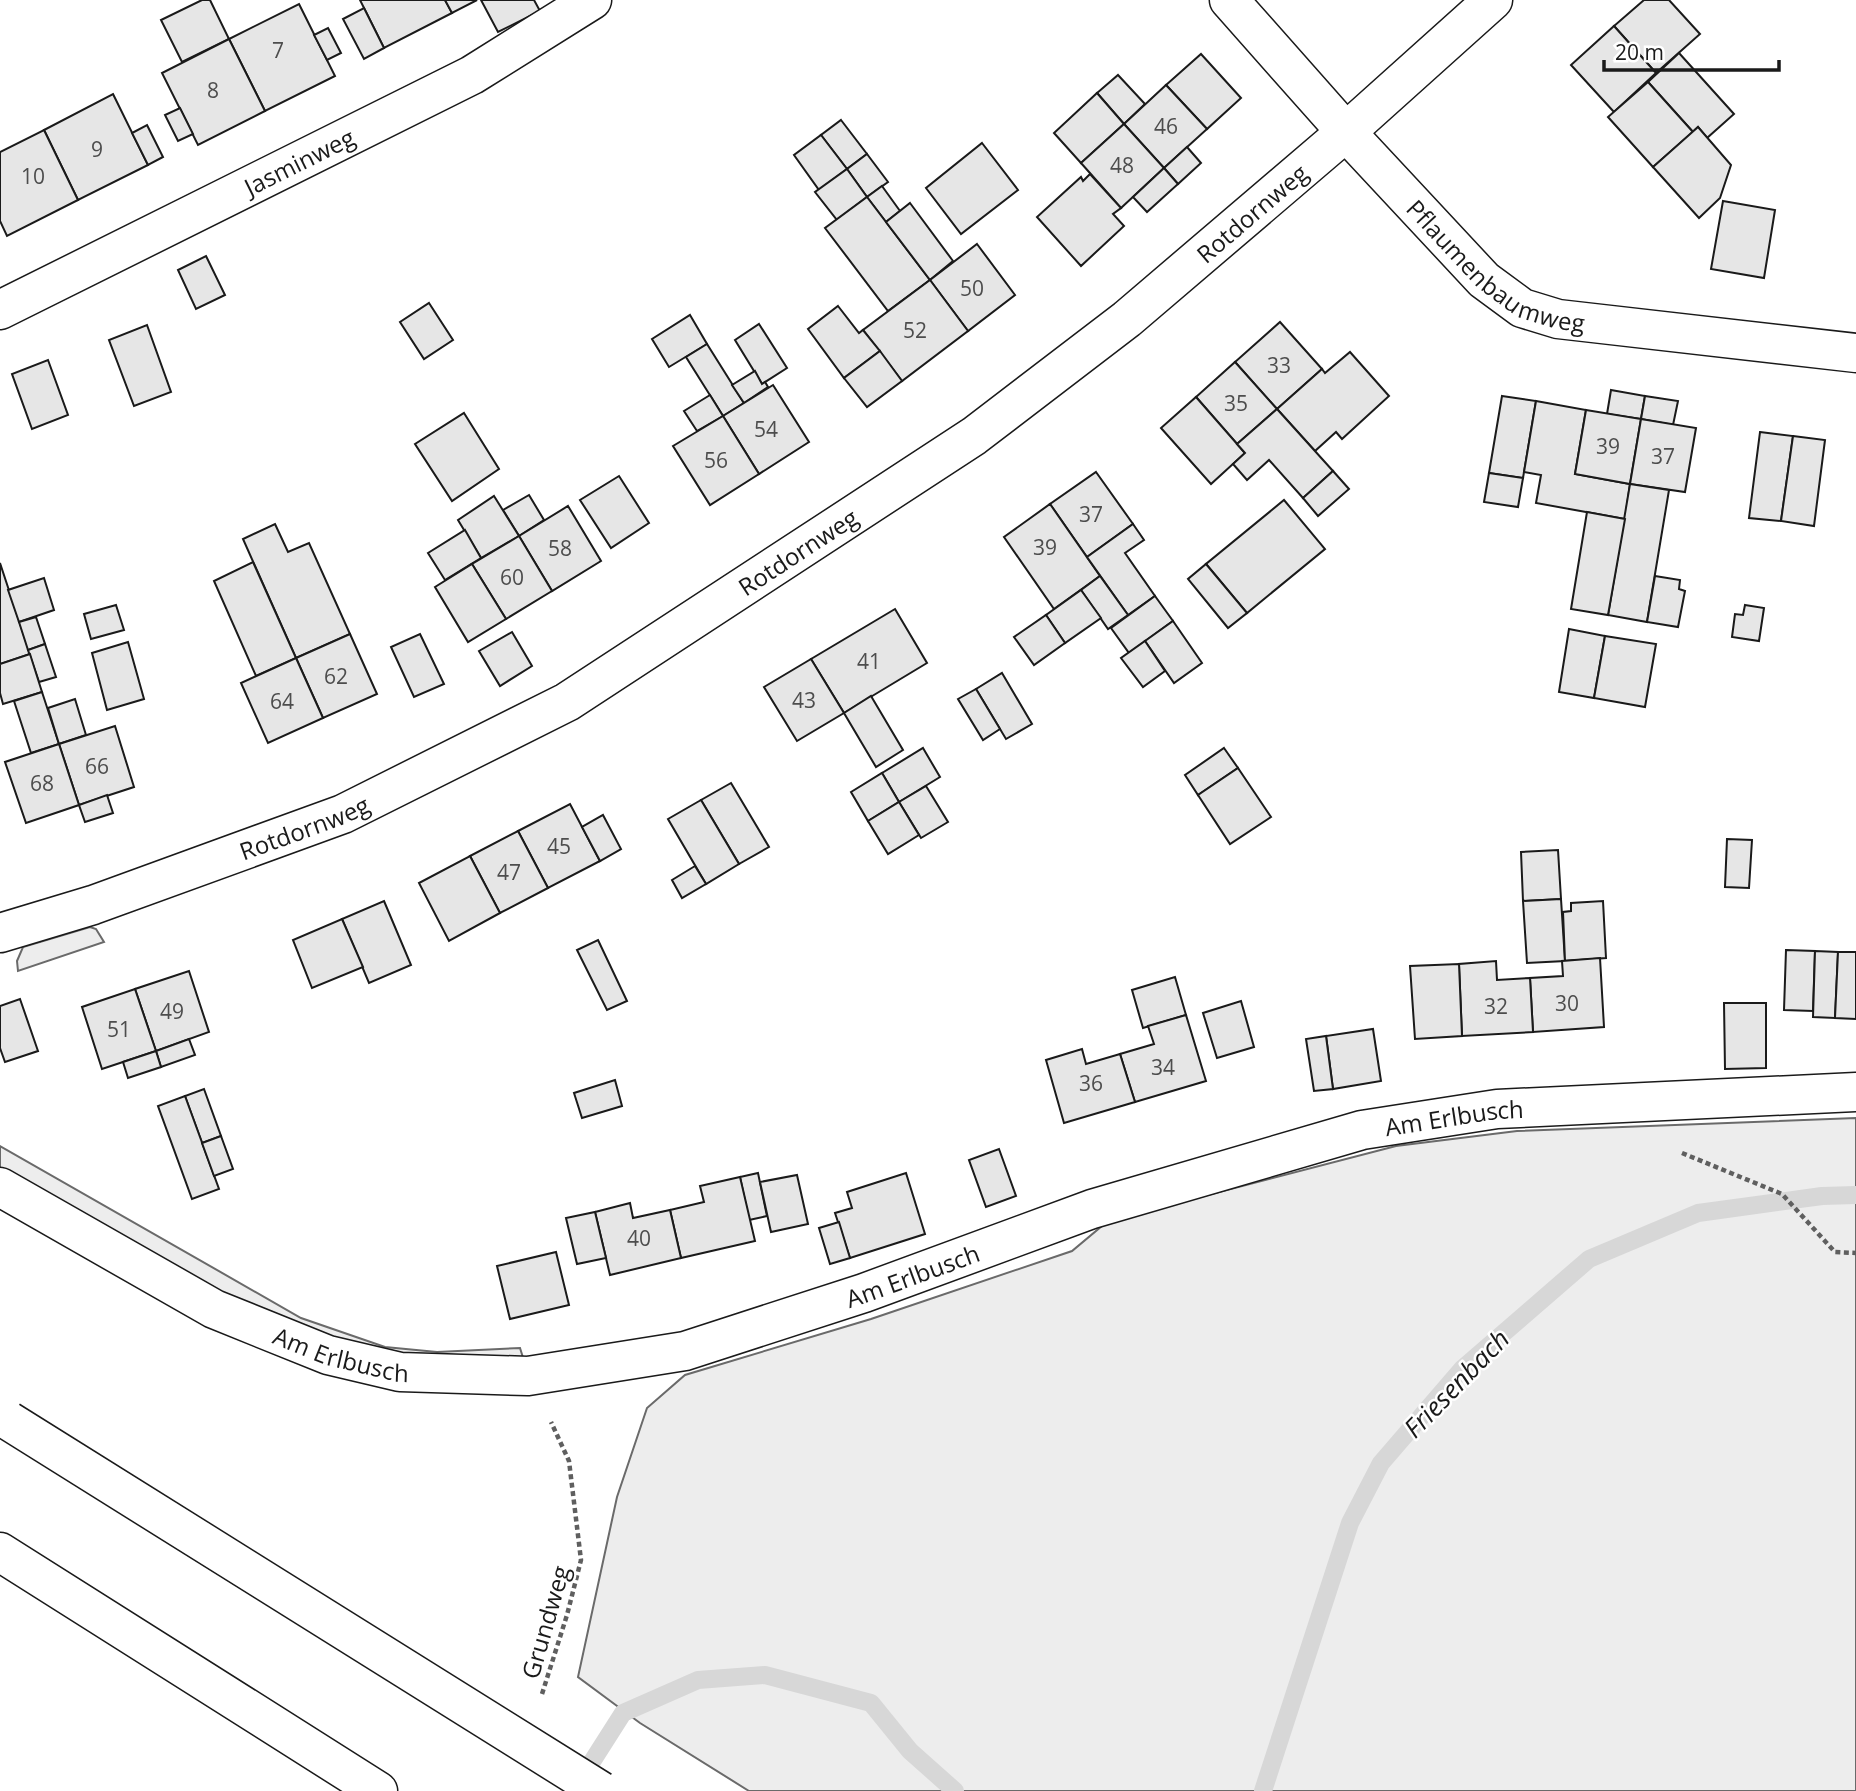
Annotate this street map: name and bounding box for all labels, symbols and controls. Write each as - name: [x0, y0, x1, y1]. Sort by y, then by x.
- scale bar: [1604, 28, 1779, 72]
- house number: 7: [272, 36, 284, 64]
- text: 20 m: [1615, 38, 1664, 66]
- house number: 8: [207, 76, 219, 104]
- house number: 46: [1154, 112, 1178, 140]
- street label: Jasminweg: [236, 120, 360, 203]
- house number: 9: [91, 135, 103, 163]
- house number: 48: [1110, 151, 1134, 179]
- street label: Rotdornweg: [1189, 156, 1314, 270]
- house number: 10: [21, 162, 45, 190]
- street label: Pflaumenbaumweg: [1400, 192, 1587, 338]
- house number: 50: [960, 274, 984, 302]
- house number: 52: [903, 316, 927, 344]
- house number: 33: [1267, 351, 1291, 379]
- house number: 35: [1224, 389, 1248, 417]
- house number: 54: [754, 415, 778, 443]
- house number: 39: [1596, 432, 1620, 460]
- house number: 37: [1651, 442, 1675, 470]
- house number: 56: [704, 446, 728, 474]
- street label: Rotdornweg: [731, 500, 864, 603]
- house number: 37: [1079, 500, 1103, 528]
- house number: 39: [1033, 533, 1057, 561]
- house number: 58: [548, 534, 572, 562]
- house number: 60: [500, 563, 524, 591]
- house number: 41: [857, 647, 881, 675]
- house number: 62: [324, 662, 348, 690]
- house number: 43: [792, 686, 816, 714]
- house number: 64: [270, 687, 294, 715]
- house number: 66: [85, 752, 109, 780]
- house number: 68: [30, 769, 54, 797]
- street label: Rotdornweg: [234, 787, 375, 867]
- house number: 45: [547, 832, 571, 860]
- house number: 47: [497, 858, 521, 886]
- house number: 30: [1555, 989, 1579, 1017]
- house number: 32: [1484, 992, 1508, 1020]
- house number: 49: [160, 997, 184, 1025]
- house number: 51: [107, 1015, 131, 1043]
- house number: 34: [1151, 1053, 1175, 1081]
- house number: 36: [1079, 1069, 1103, 1097]
- street label: Am Erlbusch: [1382, 1091, 1524, 1143]
- house number: 40: [627, 1224, 651, 1252]
- street label: Am Erlbusch: [841, 1236, 984, 1314]
- street label: Am Erlbusch: [269, 1318, 409, 1389]
- water label: Friesenbach: [1395, 1321, 1517, 1445]
- street label: Grundweg: [513, 1561, 577, 1683]

